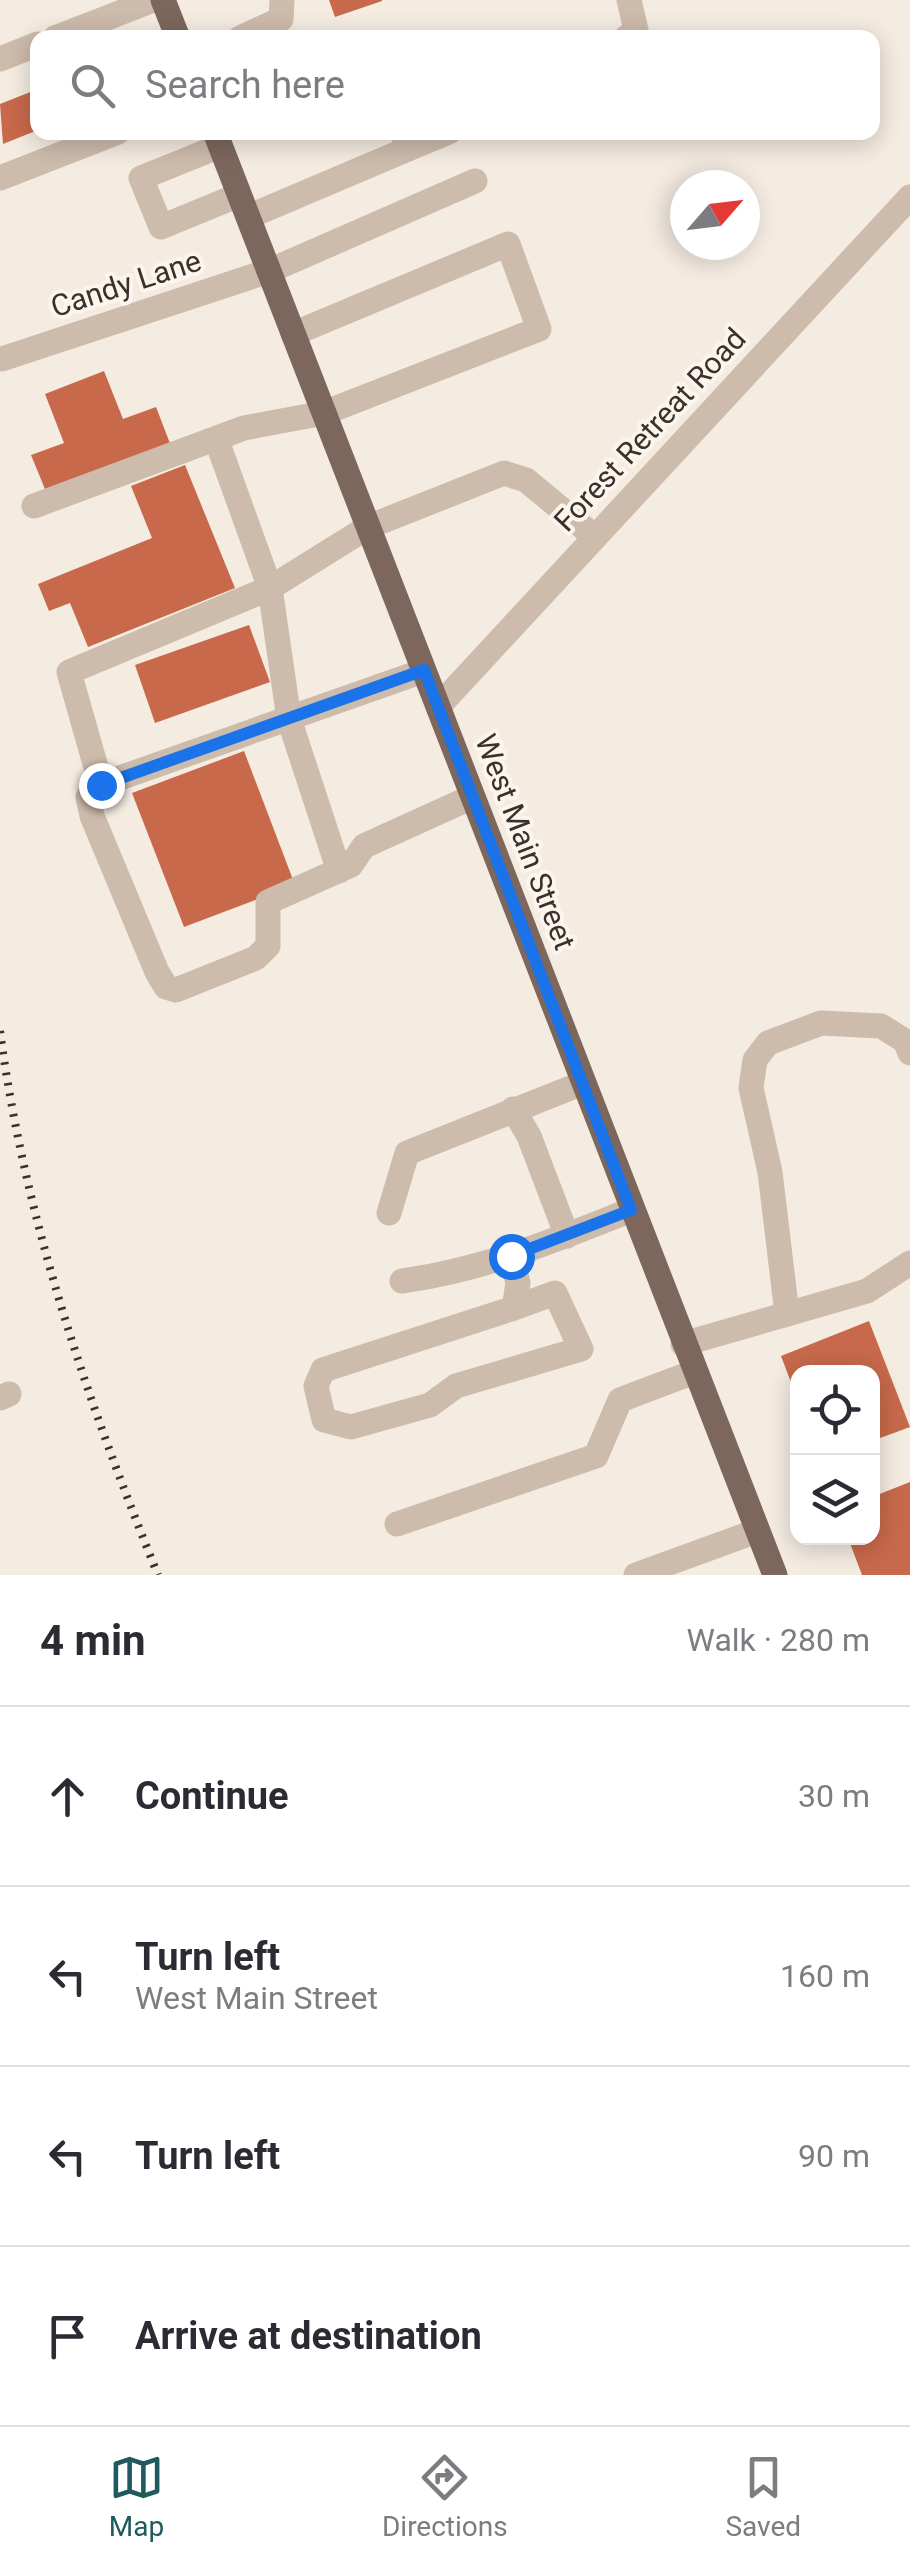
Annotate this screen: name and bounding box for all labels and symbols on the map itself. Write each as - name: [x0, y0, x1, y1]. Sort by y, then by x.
- north arrow: [670, 170, 760, 260]
- street label: Candy Lane: [46, 243, 205, 324]
- street label: Forest Retreat Road: [547, 321, 753, 538]
- street label: West Main Street: [468, 729, 583, 954]
- route end: [79, 763, 125, 809]
- route start: [489, 1234, 535, 1280]

